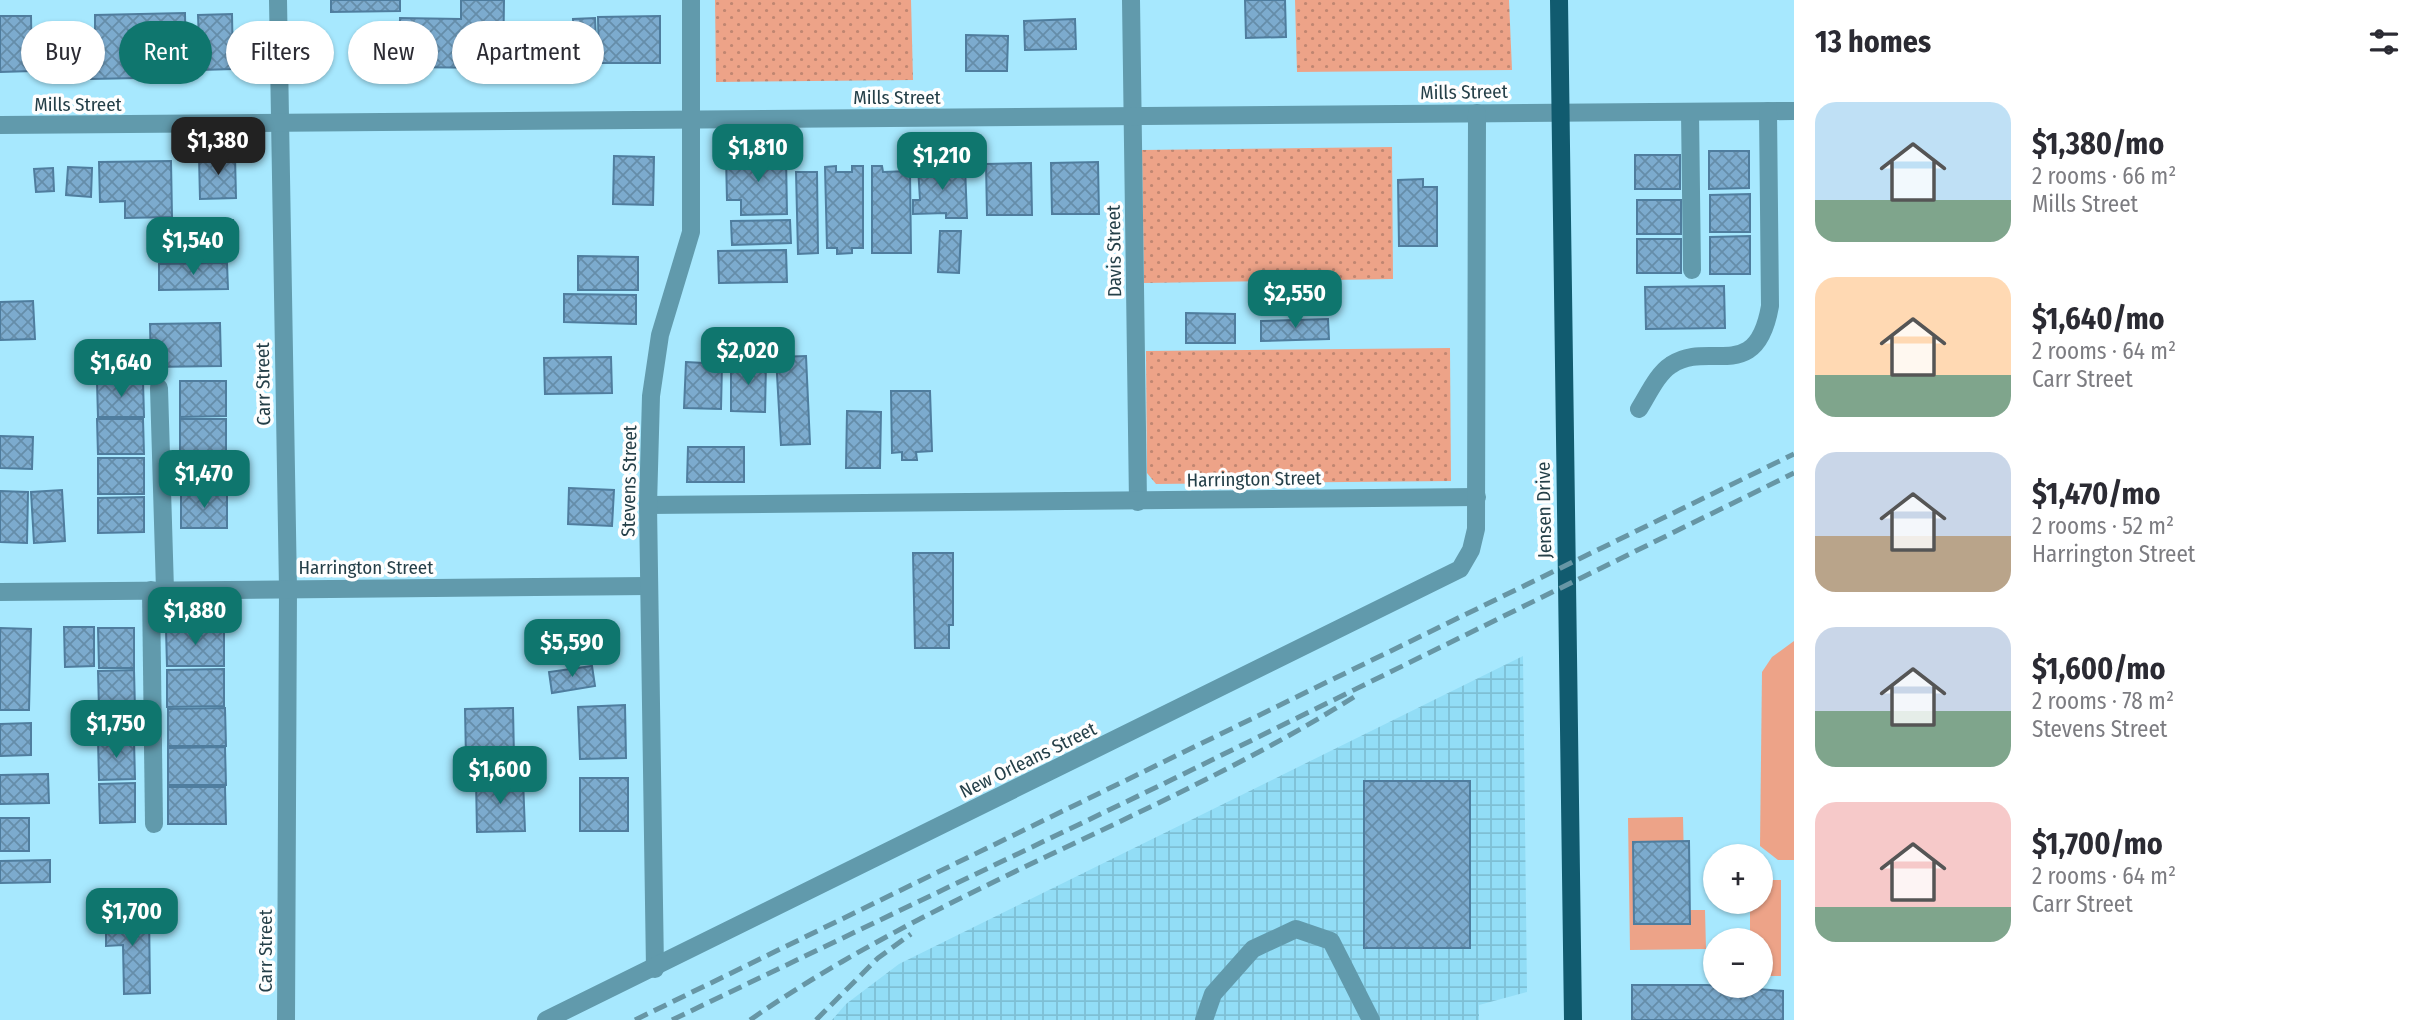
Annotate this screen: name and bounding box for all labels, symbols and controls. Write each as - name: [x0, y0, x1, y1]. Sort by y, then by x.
- chip: Buy: [21, 21, 105, 84]
- chip: Rent: [119, 21, 212, 84]
- chip: Filters: [226, 21, 334, 84]
- chip: New: [348, 21, 438, 84]
- chip: Apartment: [452, 21, 604, 84]
- icon: filters: [2365, 23, 2403, 61]
- text: 13 homes: [1815, 24, 1931, 60]
- street label: Mills Street: [1420, 80, 1509, 104]
- street label: Mills Street: [853, 86, 942, 109]
- street label: Mills Street: [34, 93, 123, 116]
- pin: $1,380: [161, 118, 275, 177]
- pin: $1,810: [701, 124, 815, 184]
- text: $1,380: [187, 126, 249, 154]
- text: $1,380/mo: [2032, 126, 2164, 162]
- icon: home: [1871, 130, 1955, 214]
- pin: $1,210: [885, 132, 999, 192]
- text: $1,810: [728, 133, 788, 161]
- text: $1,210: [913, 141, 971, 169]
- text: 2 rooms · 66 m²: [2032, 162, 2176, 190]
- text: Mills Street: [2032, 190, 2138, 218]
- street label: Davis Street: [1102, 204, 1126, 297]
- pin: $1,540: [136, 218, 250, 277]
- text: $1,540: [162, 226, 224, 254]
- pin: $2,550: [1238, 270, 1352, 330]
- text: $2,550: [1264, 279, 1326, 307]
- text: $1,640/mo: [2032, 301, 2165, 337]
- icon: home: [1871, 305, 1955, 389]
- pin: $2,020: [691, 328, 805, 387]
- text: $2,020: [717, 336, 779, 364]
- text: 2 rooms · 64 m²: [2032, 337, 2176, 365]
- pin: $1,640: [64, 340, 178, 399]
- street label: Carr Street: [251, 341, 275, 426]
- text: $1,640: [90, 348, 152, 376]
- text: Carr Street: [2032, 365, 2133, 393]
- street label: Stevens Street: [617, 424, 641, 537]
- pin: $1,470: [147, 450, 261, 510]
- text: $1,470: [175, 459, 233, 487]
- street label: Jensen Drive: [1532, 461, 1556, 559]
- street label: Harrington Street: [1186, 466, 1322, 492]
- text: $1,470/mo: [2032, 476, 2160, 512]
- icon: home: [1871, 480, 1955, 564]
- text: 2 rooms · 52 m²: [2032, 512, 2174, 540]
- text: Harrington Street: [2032, 540, 2195, 568]
- street label: Harrington Street: [299, 556, 434, 579]
- pin: $1,880: [138, 588, 252, 647]
- text: $1,880: [164, 596, 226, 624]
- pin: $5,590: [515, 620, 629, 679]
- text: $5,590: [540, 628, 604, 656]
- text: $1,600/mo: [2032, 651, 2166, 687]
- icon: home: [1871, 655, 1955, 739]
- text: 2 rooms · 78 m²: [2032, 687, 2174, 715]
- pin: $1,750: [59, 700, 173, 760]
- text: $1,750: [87, 709, 145, 737]
- text: Stevens Street: [2032, 715, 2167, 743]
- street label: New Orleans Street: [956, 717, 1101, 803]
- pin: $1,600: [443, 746, 557, 806]
- text: $1,600: [469, 755, 531, 783]
- text: $1,700/mo: [2032, 826, 2163, 862]
- icon: home: [1871, 830, 1955, 914]
- map controls: [1703, 844, 1773, 998]
- button: +: [1703, 844, 1773, 914]
- text: 2 rooms · 64 m²: [2032, 862, 2176, 890]
- pin: $1,700: [75, 888, 189, 948]
- text: Carr Street: [2032, 890, 2133, 918]
- text: $1,700: [102, 897, 162, 925]
- street label: Carr Street: [254, 909, 277, 993]
- button: −: [1703, 928, 1773, 998]

